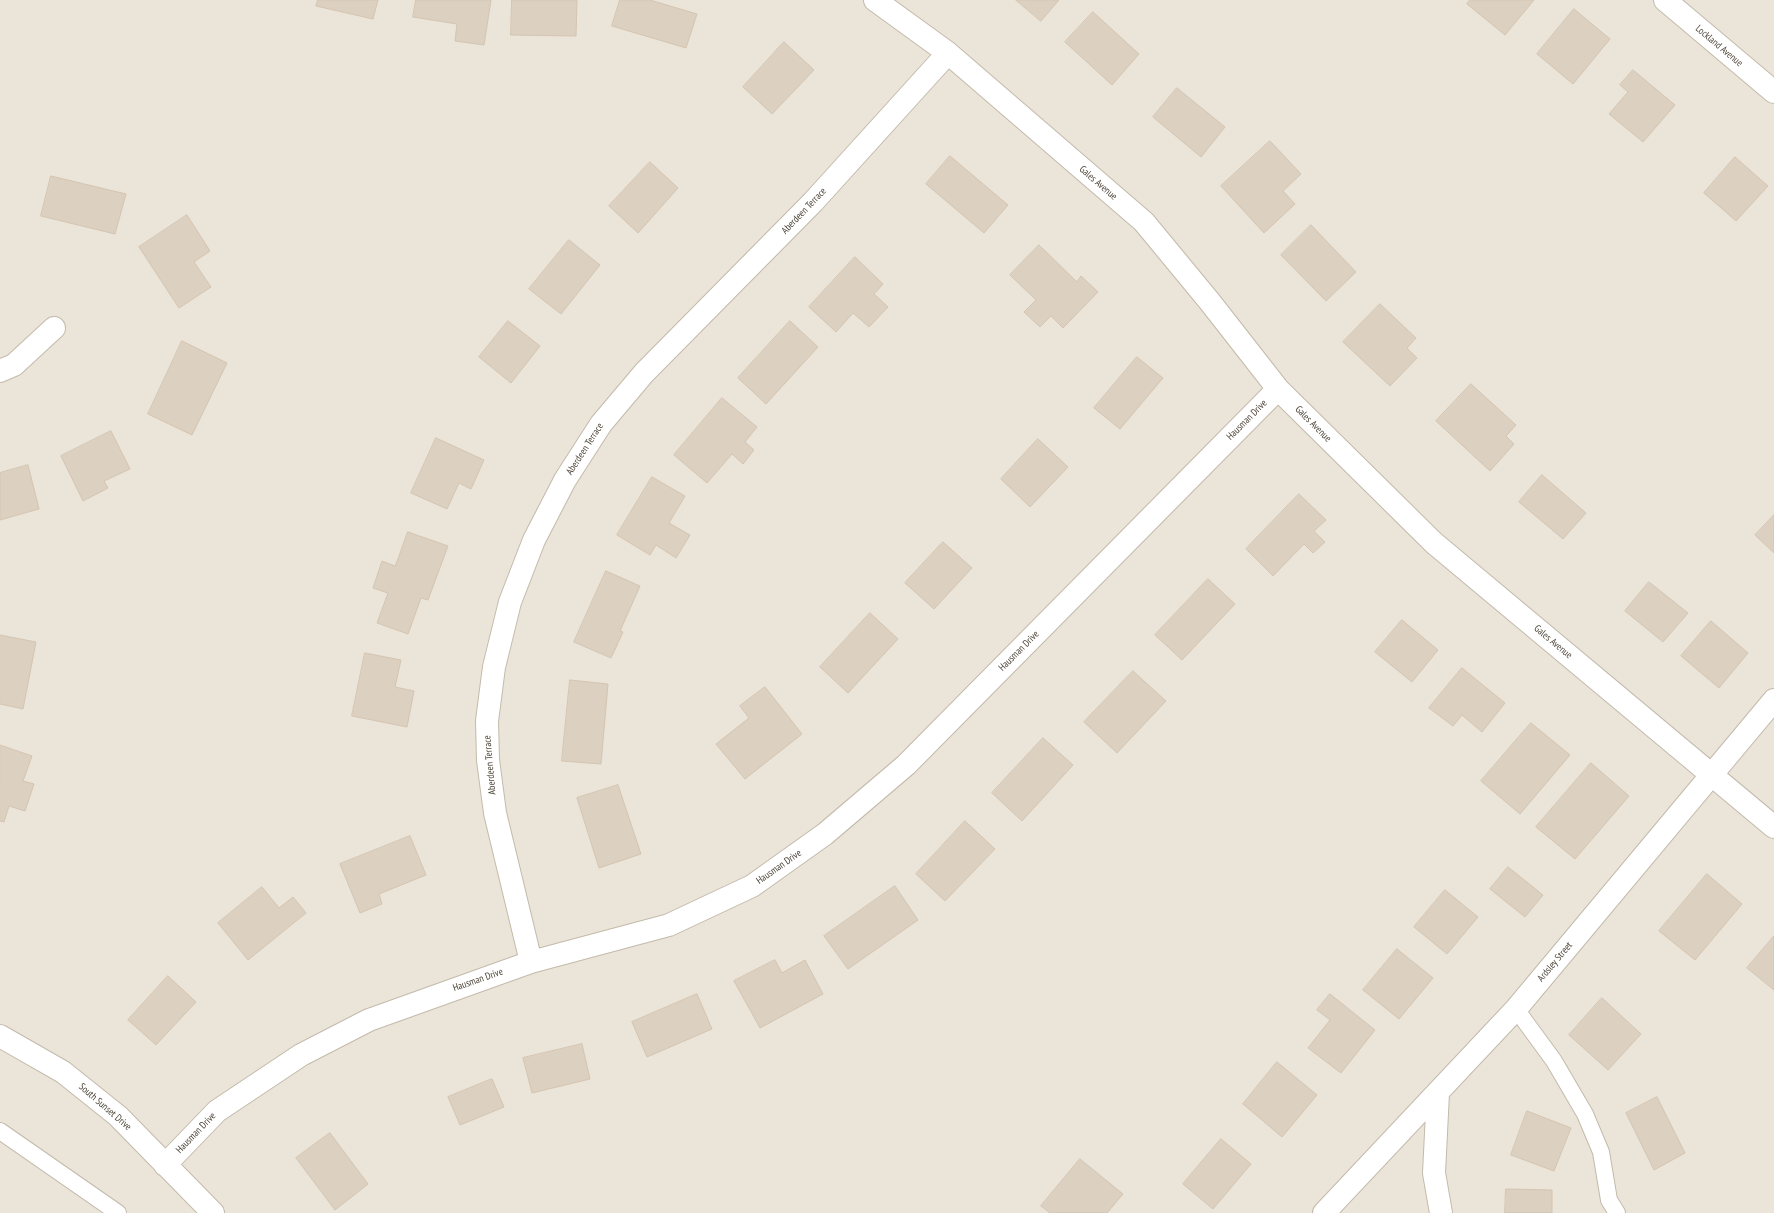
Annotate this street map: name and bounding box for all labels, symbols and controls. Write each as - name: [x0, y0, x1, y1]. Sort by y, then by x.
- street label: Lockland Avenue: [1693, 23, 1745, 69]
- street label: Gales Avenue: [1077, 163, 1119, 203]
- street label: Aberdeen Terrace: [779, 185, 829, 237]
- street label: Hausman Drive: [1224, 397, 1270, 443]
- street label: Gales Avenue: [1292, 403, 1334, 445]
- street label: Aberdeen Terrace: [564, 421, 606, 477]
- street label: Gales Avenue: [1531, 623, 1575, 661]
- street label: Hausman Drive: [996, 628, 1042, 674]
- street label: Aberdeen Terrace: [481, 735, 499, 795]
- street label: Hausman Drive: [754, 847, 804, 887]
- street label: Ardsley Street: [1535, 940, 1575, 984]
- street label: Hausman Drive: [451, 966, 505, 994]
- street label: South Sunset Drive: [76, 1081, 134, 1133]
- street label: Hausman Drive: [174, 1110, 218, 1156]

